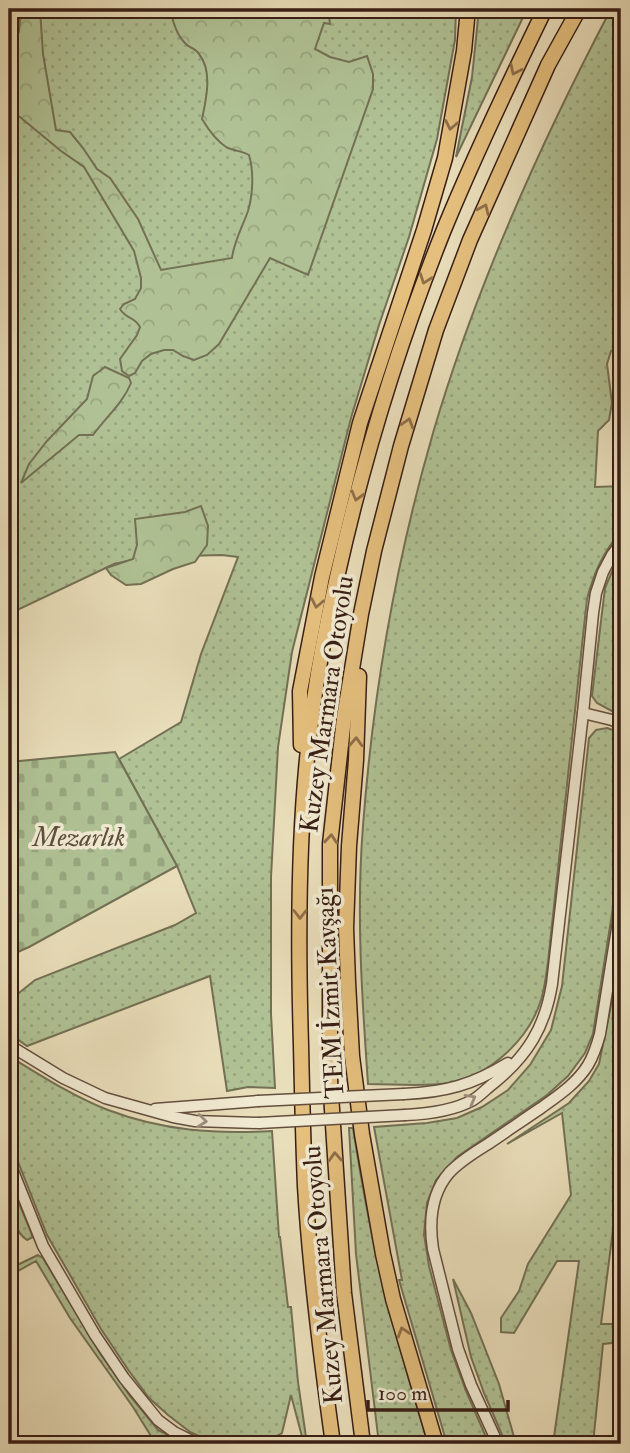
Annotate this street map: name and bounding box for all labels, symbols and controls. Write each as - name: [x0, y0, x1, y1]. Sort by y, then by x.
- one-way arrow: [509, 63, 523, 75]
- one-way arrow: [445, 119, 460, 131]
- one-way arrow: [476, 204, 490, 216]
- one-way arrow: [420, 273, 434, 285]
- one-way arrow: [400, 418, 415, 430]
- one-way arrow: [351, 490, 366, 502]
- street label: Kuzey Marmara Otoyolu: [293, 574, 361, 835]
- one-way arrow: [310, 597, 325, 609]
- one-way arrow: [349, 737, 364, 748]
- park label: Mezarlık: [31, 822, 125, 854]
- one-way arrow: [323, 833, 338, 844]
- street label: TEM İzmit Kavşağı: [306, 886, 352, 1100]
- one-way arrow: [292, 909, 307, 920]
- one-way arrow: [463, 1094, 476, 1107]
- one-way arrow: [196, 1114, 207, 1129]
- street label: Kuzey Marmara Otoyolu: [296, 1144, 350, 1405]
- one-way arrow: [327, 1151, 342, 1162]
- one-way arrow: [397, 1326, 412, 1338]
- scale bar: [368, 1369, 508, 1413]
- text: 100 m: [378, 1380, 428, 1407]

